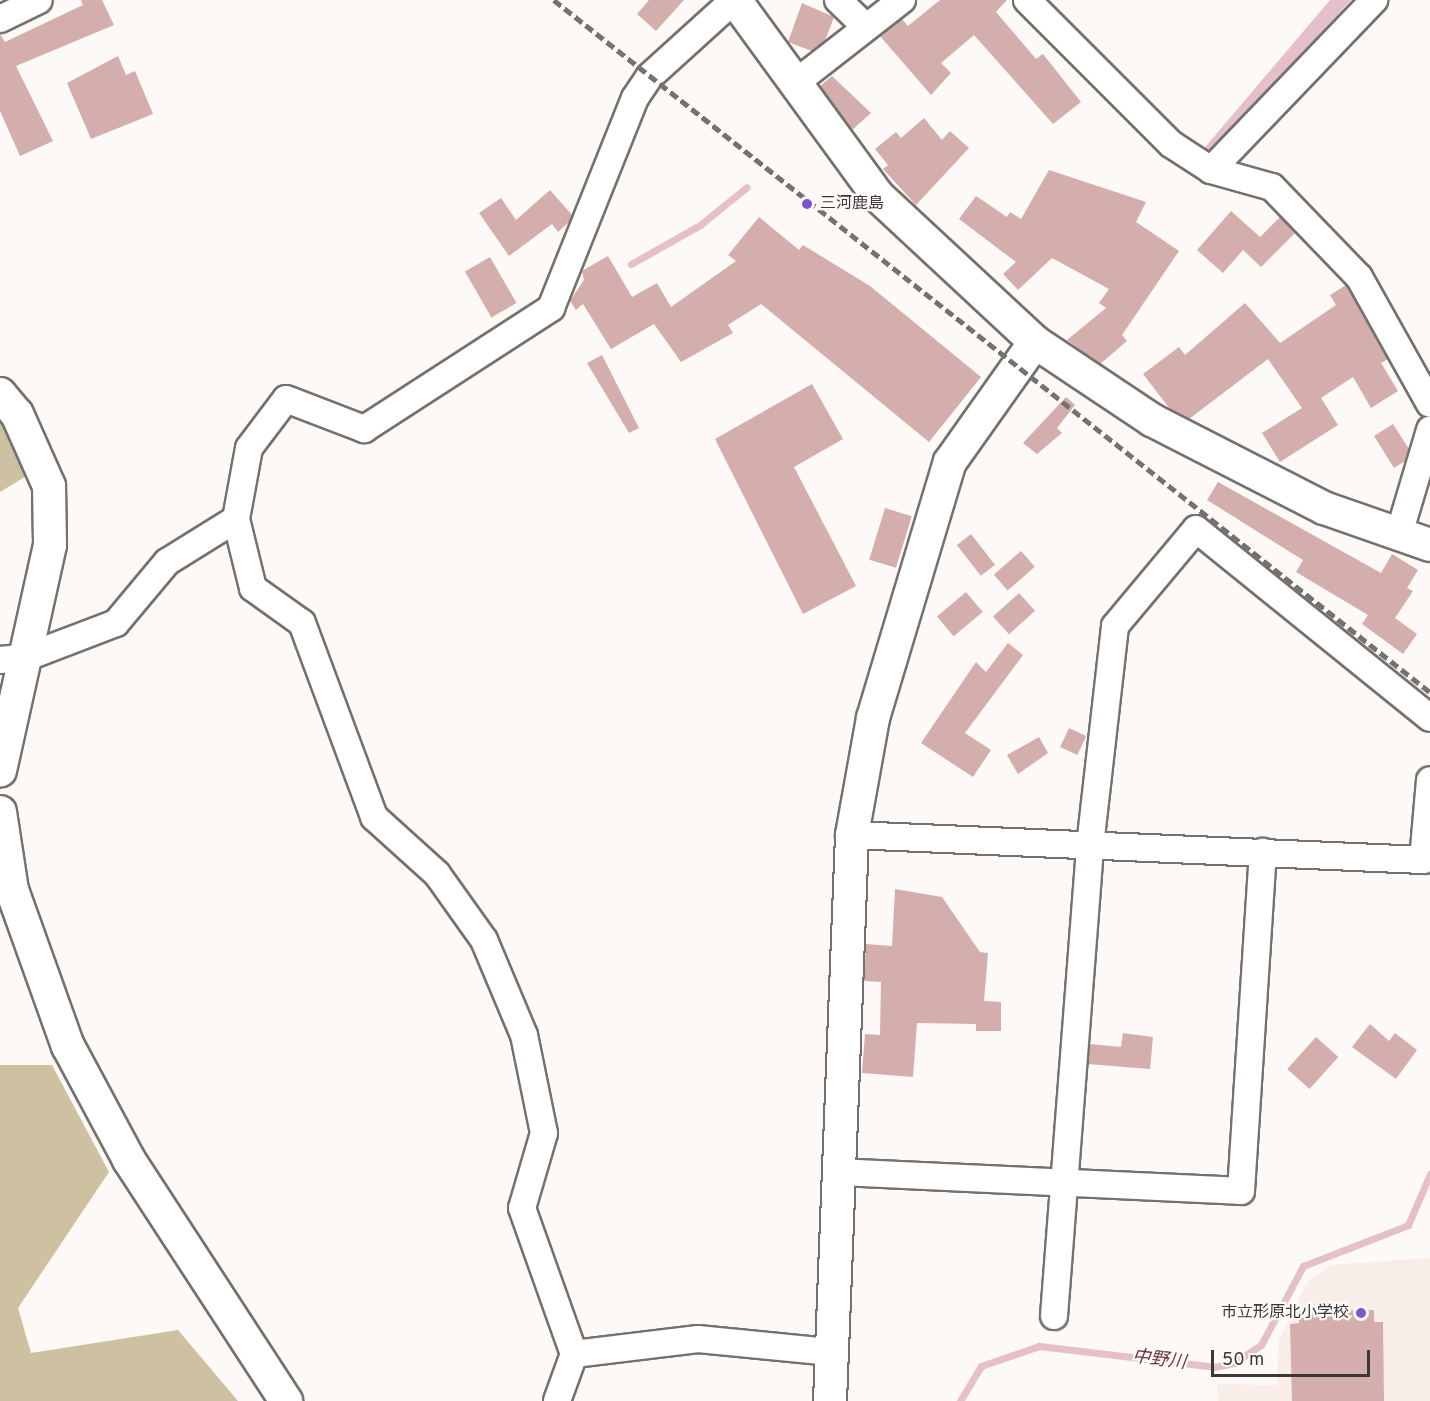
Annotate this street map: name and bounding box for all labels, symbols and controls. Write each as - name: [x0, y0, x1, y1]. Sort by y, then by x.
- place label: 三河鹿島: [820, 194, 884, 214]
- marker: 三河鹿島: [798, 195, 816, 213]
- place label: 市立形原北小学校: [1221, 1303, 1349, 1323]
- marker: 市立形原北小学校: [1354, 1306, 1368, 1320]
- scale bar: [1214, 1338, 1373, 1376]
- water label: 中野川: [1131, 1347, 1187, 1375]
- text: 50 m: [1222, 1349, 1264, 1372]

